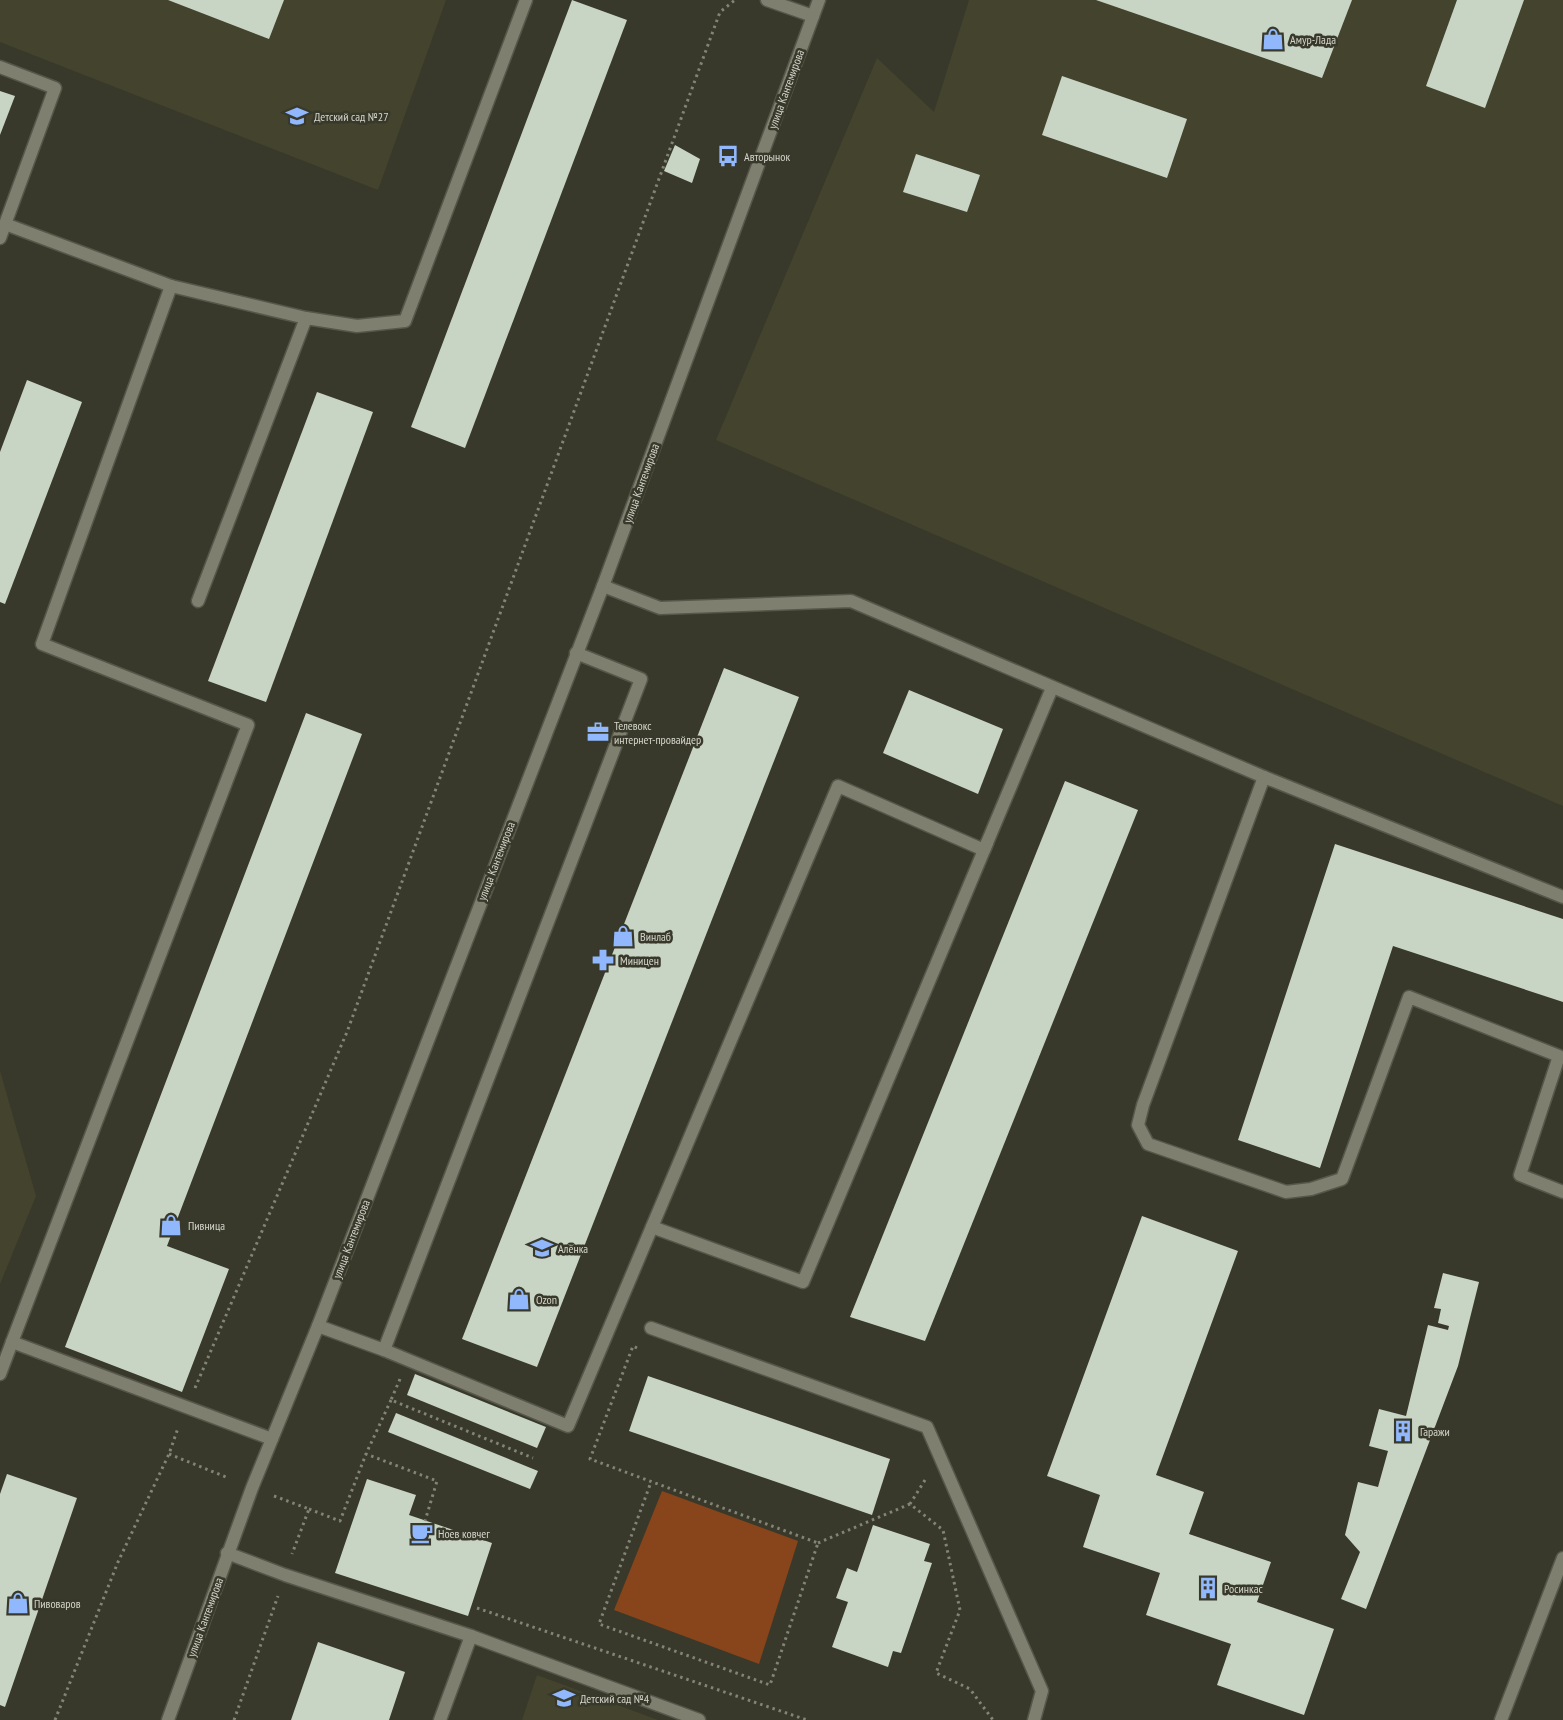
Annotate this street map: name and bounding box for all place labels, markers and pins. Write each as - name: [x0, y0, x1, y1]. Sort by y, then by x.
- shop icon: Амур-Лада: [1260, 26, 1286, 52]
- place label: Амур-Лада: [1290, 32, 1336, 47]
- school or university icon: Детский сад №27: [284, 103, 310, 129]
- place label: Детский сад №27: [314, 109, 389, 124]
- bus stop icon: Авторынок: [715, 143, 741, 169]
- place label: Авторынок: [744, 149, 790, 164]
- place label: Телевокс интернет-провайдер: [614, 718, 701, 747]
- office icon: Телевокс интернет-провайдер: [585, 719, 611, 745]
- shop icon: Винлаб: [610, 923, 636, 949]
- place label: Винлаб: [640, 929, 671, 944]
- pharmacy icon: Миницен: [590, 947, 616, 973]
- place label: Миницен: [620, 953, 659, 968]
- shop icon: Пивница: [158, 1212, 184, 1238]
- place label: Пивница: [188, 1218, 225, 1233]
- school or university icon: Алёнка: [529, 1235, 555, 1261]
- place label: Алёнка: [558, 1241, 588, 1256]
- shop icon: Ozon: [506, 1286, 532, 1312]
- place label: Ozon: [536, 1292, 557, 1307]
- building icon: Гаражи: [1390, 1418, 1416, 1444]
- place label: Гаражи: [1420, 1424, 1450, 1439]
- cafe icon: Ноев ковчег: [409, 1520, 435, 1546]
- place label: Ноев ковчег: [438, 1526, 490, 1541]
- building icon: Росинкас: [1195, 1575, 1221, 1601]
- place label: Росинкас: [1224, 1581, 1263, 1596]
- shop icon: Пивоваров: [5, 1590, 31, 1616]
- place label: Пивоваров: [34, 1596, 81, 1611]
- school or university icon: Детский сад №4: [551, 1685, 577, 1711]
- place label: Детский сад №4: [580, 1691, 650, 1706]

